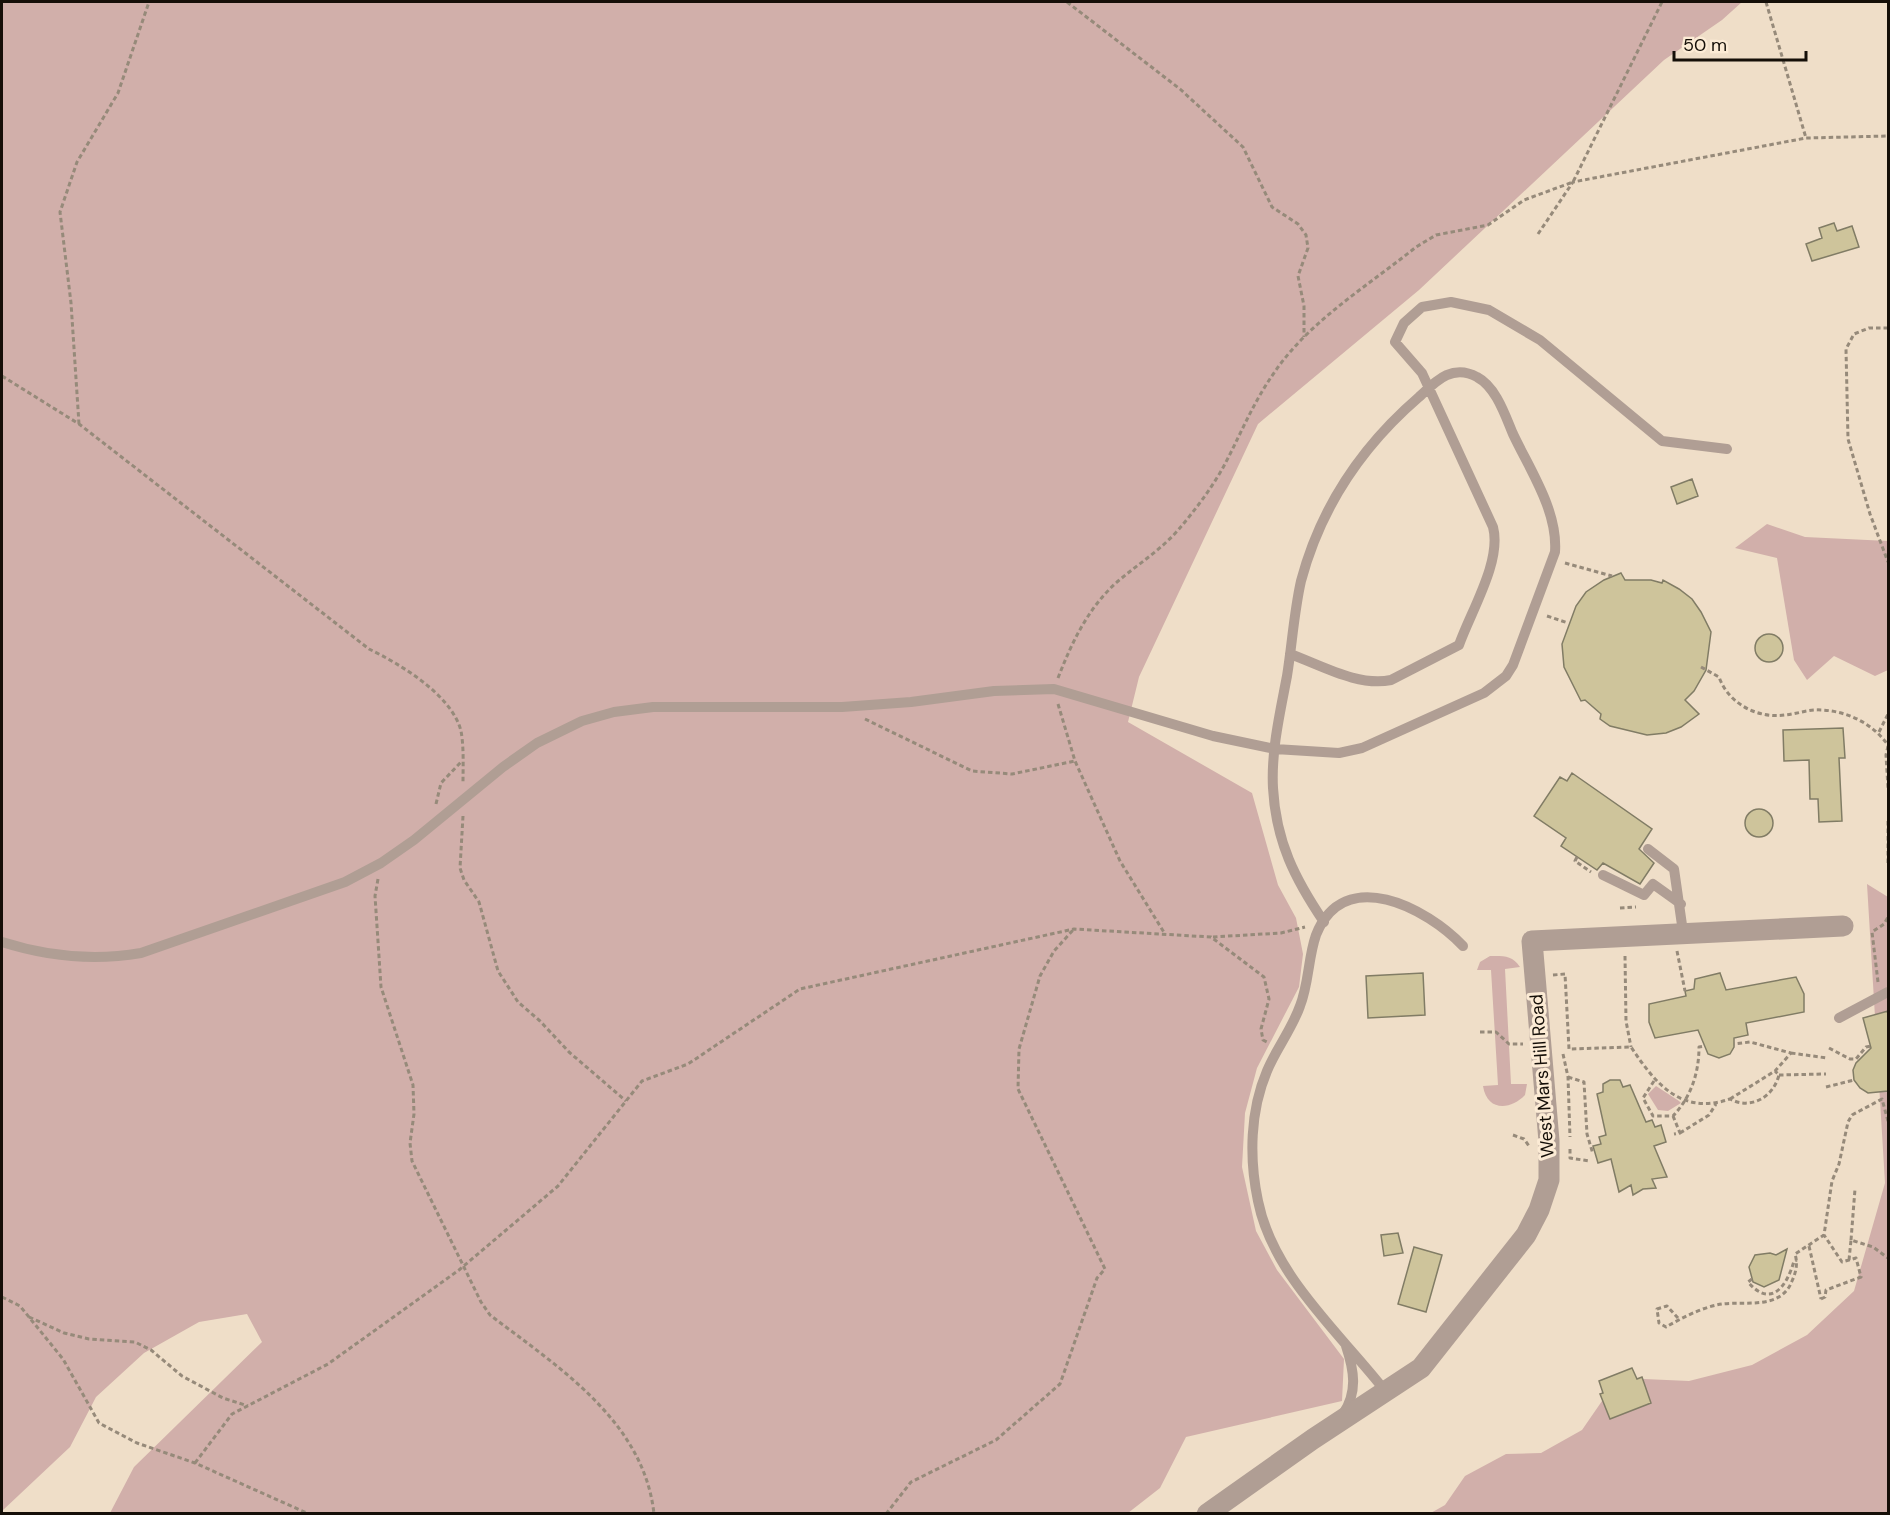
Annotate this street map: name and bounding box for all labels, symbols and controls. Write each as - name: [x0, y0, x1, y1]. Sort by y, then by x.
- scale bar: [1674, 24, 1806, 62]
- text: 50 m: [1683, 33, 1727, 57]
- street label: West Mars Hill Road: [1524, 993, 1560, 1159]

